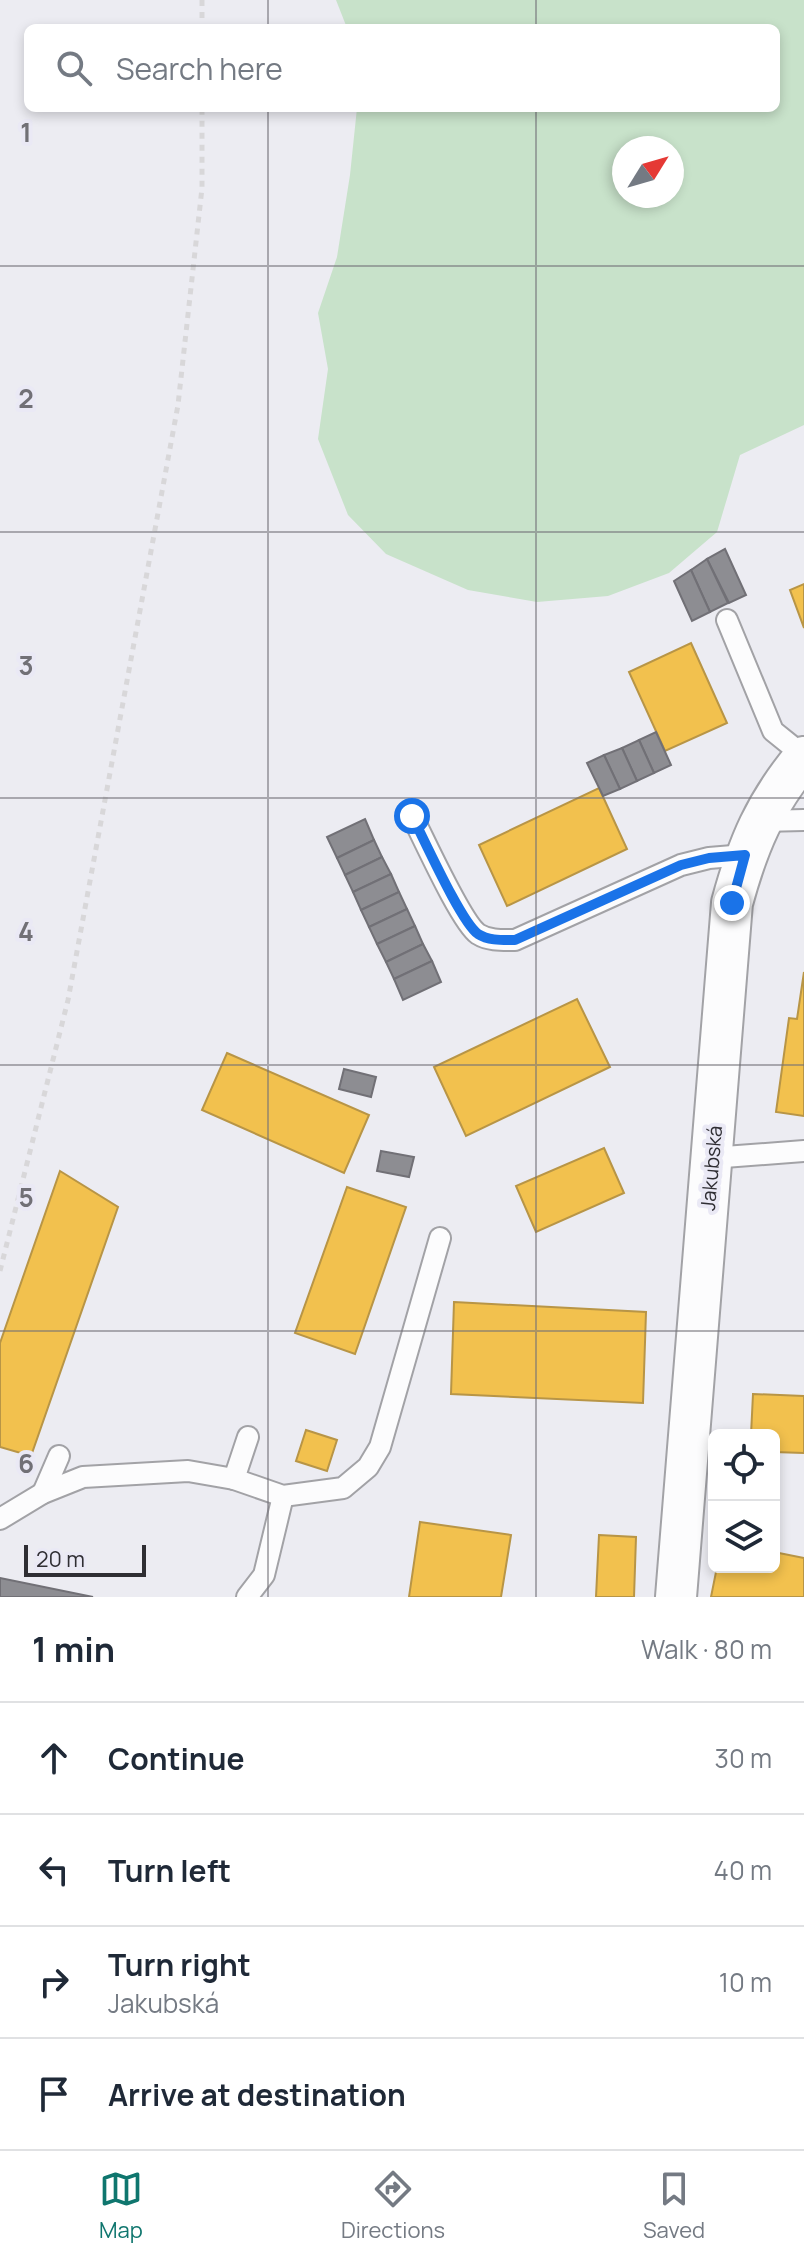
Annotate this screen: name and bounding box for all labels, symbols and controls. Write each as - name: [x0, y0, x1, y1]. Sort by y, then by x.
- search box: [24, 24, 780, 112]
- icon: search: [52, 46, 96, 90]
- text: Search here: [116, 48, 283, 89]
- text: 1: [20, 114, 32, 150]
- north arrow: [612, 136, 684, 208]
- text: 2: [18, 380, 34, 416]
- text: 3: [18, 647, 34, 683]
- route start: [394, 798, 430, 834]
- route end: [714, 885, 750, 921]
- text: 4: [18, 913, 34, 949]
- street label: Jakubská: [694, 1124, 728, 1212]
- text: 5: [18, 1179, 34, 1215]
- map controls: [708, 1429, 780, 1573]
- button: locate: [708, 1429, 780, 1501]
- text: 6: [18, 1445, 34, 1481]
- button: layers: [708, 1501, 780, 1573]
- scale bar: [24, 1541, 146, 1577]
- text: 20 m: [36, 1544, 85, 1574]
- text: 1 min: [32, 1626, 115, 1672]
- text: Walk · 80 m: [641, 1631, 772, 1667]
- icon: ahead: [32, 1736, 76, 1780]
- text: Continue: [108, 1738, 244, 1779]
- text: 30 m: [715, 1740, 772, 1776]
- icon: left: [32, 1848, 76, 1892]
- text: Turn left: [108, 1850, 231, 1891]
- text: 40 m: [714, 1852, 772, 1888]
- text: Turn right: [108, 1944, 251, 1985]
- icon: right: [32, 1960, 76, 2004]
- text: 10 m: [719, 1964, 772, 2000]
- text: Jakubská: [108, 1985, 219, 2021]
- icon: arrive: [32, 2072, 76, 2116]
- text: Arrive at destination: [108, 2074, 406, 2115]
- tab: Map: [99, 2167, 143, 2245]
- tab: Directions: [341, 2167, 445, 2245]
- tab: Saved: [643, 2167, 705, 2245]

